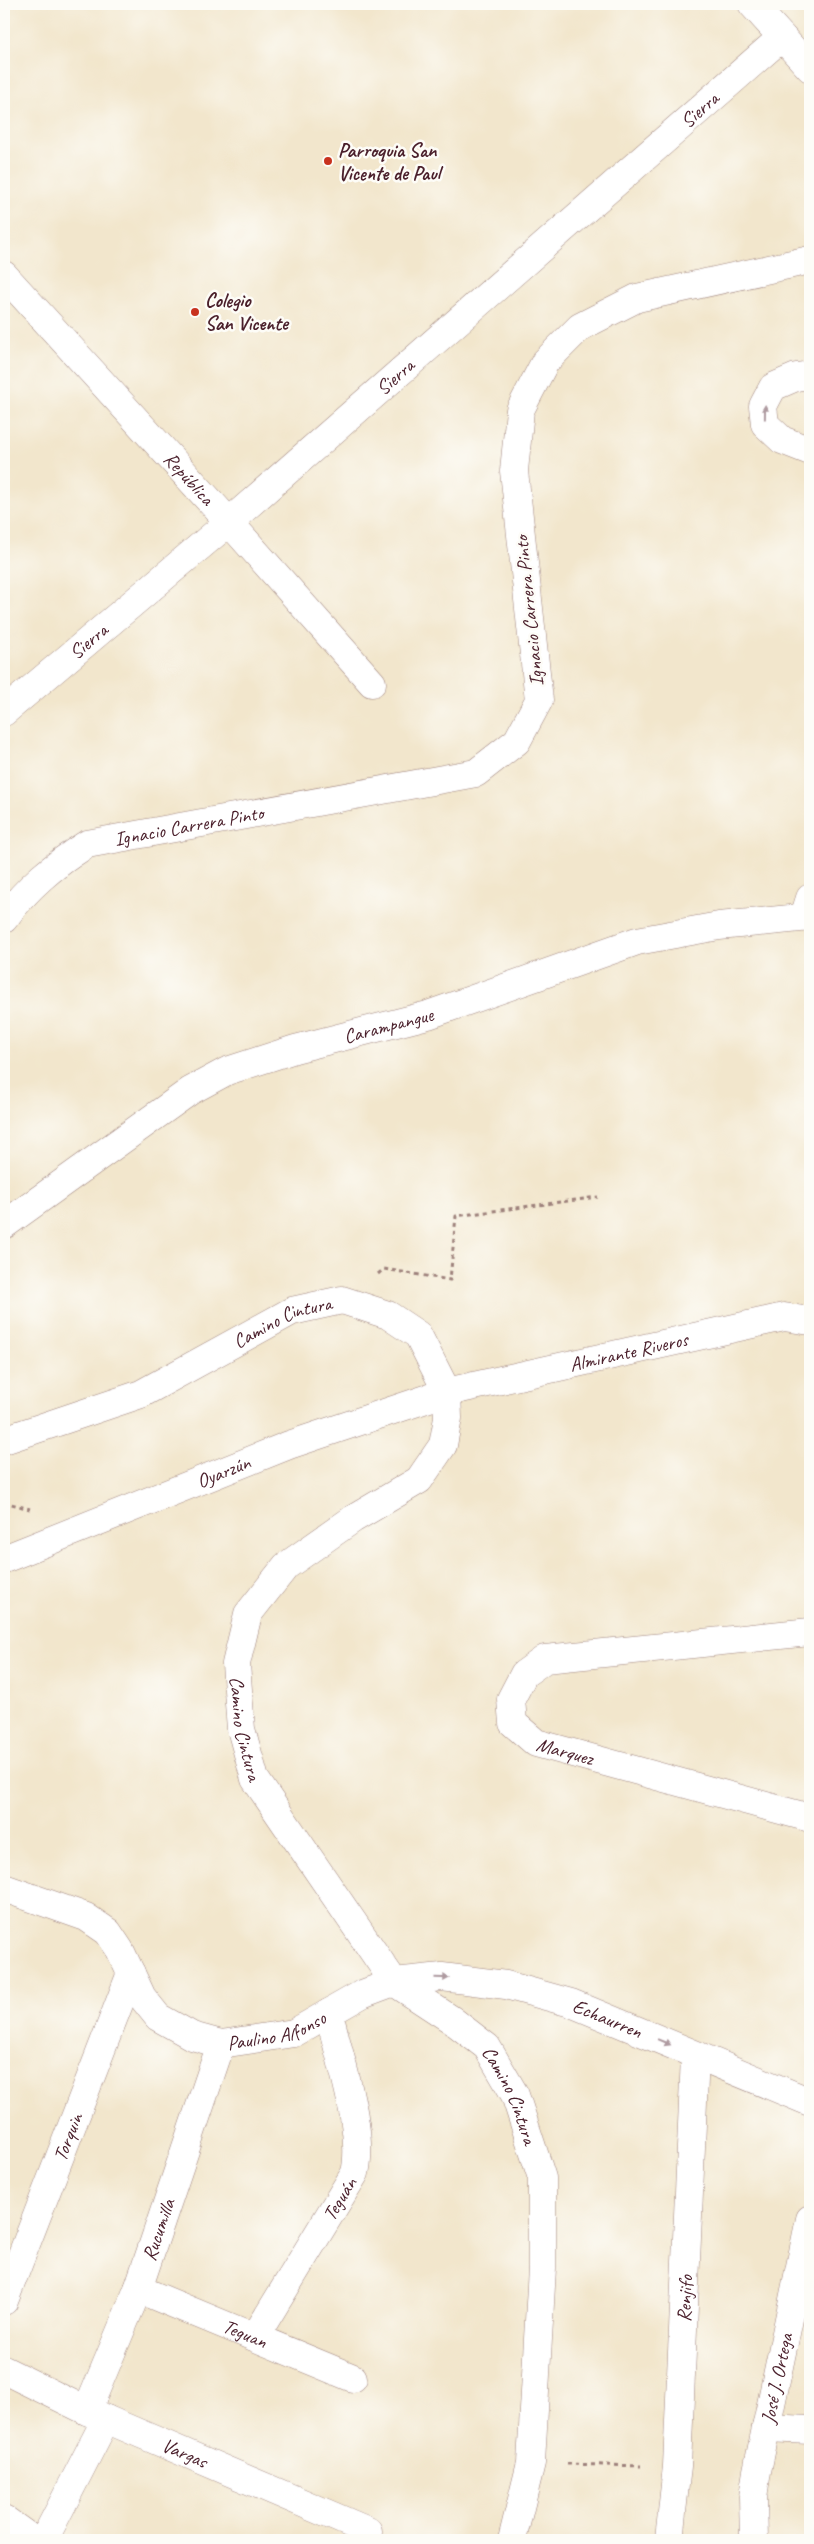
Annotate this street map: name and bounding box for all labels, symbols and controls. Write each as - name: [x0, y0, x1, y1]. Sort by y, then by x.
- street label: Sierra: [675, 85, 725, 133]
- place label: Parroquia San Vicente de Paul: [338, 138, 444, 186]
- marker: Parroquia San Vicente de Paul: [322, 155, 334, 167]
- place label: Colegio San Vicente: [205, 288, 290, 336]
- marker: Colegio San Vicente: [189, 306, 201, 318]
- street label: Sierra: [370, 352, 421, 400]
- one-way arrow: [761, 403, 769, 419]
- street label: República: [159, 446, 221, 512]
- street label: Ignacio Carrera Pinto: [508, 533, 549, 687]
- street label: Sierra: [64, 616, 114, 664]
- street label: Ignacio Carrera Pinto: [112, 799, 267, 851]
- street label: Carampangue: [341, 1001, 438, 1049]
- street label: Camino Cintura: [228, 1290, 336, 1354]
- street label: Almirante Riveros: [567, 1326, 692, 1377]
- street label: Oyarzún: [193, 1449, 255, 1493]
- street label: Camino Cintura: [225, 1676, 268, 1785]
- street label: Marquez: [534, 1731, 598, 1771]
- one-way arrow: [435, 1974, 451, 1982]
- street label: Echaurren: [569, 1993, 647, 2044]
- street label: Paulino Alfonso: [225, 2005, 331, 2055]
- one-way arrow: [657, 2039, 671, 2047]
- street label: Camino Cintura: [477, 2042, 543, 2149]
- street label: Torquin: [47, 2108, 88, 2164]
- street label: Teguán: [317, 2172, 363, 2225]
- street label: Rucumilla: [136, 2194, 181, 2264]
- street label: Renjifo: [671, 2274, 698, 2323]
- street label: Teguan: [219, 2313, 272, 2354]
- street label: José J. Ortega: [755, 2329, 799, 2427]
- street label: Vargas: [158, 2432, 213, 2474]

